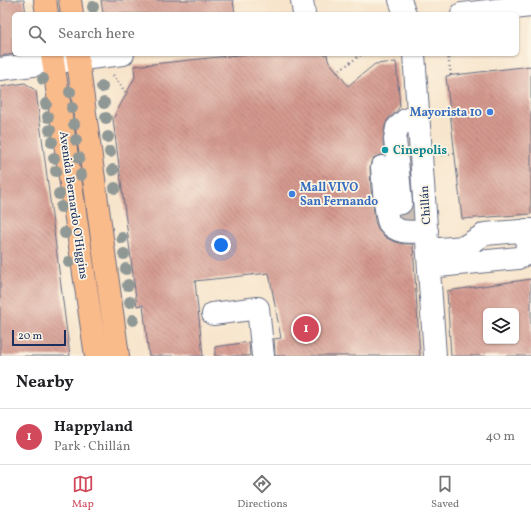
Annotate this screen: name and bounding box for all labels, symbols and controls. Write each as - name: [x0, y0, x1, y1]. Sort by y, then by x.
- search box: [12, 12, 519, 56]
- icon: search: [26, 23, 48, 45]
- text: Search here: [58, 24, 135, 45]
- place label: Mayorista 10: [410, 105, 482, 121]
- marker: Mayorista 10: [485, 107, 495, 117]
- street label: Avenida Bernardo O'Higgins: [55, 130, 91, 280]
- place label: Cinepolis: [393, 143, 447, 159]
- marker: Cinepolis: [380, 145, 390, 155]
- place label: Mall VIVO San Fernando: [300, 180, 378, 210]
- street label: Chillán: [417, 185, 435, 225]
- marker: Mall VIVO San Fernando: [287, 189, 297, 199]
- your location: [211, 235, 231, 255]
- map controls: [483, 308, 519, 344]
- button: layers: [483, 308, 519, 344]
- pin: 1: [293, 314, 319, 344]
- scale bar: [12, 328, 66, 347]
- text: 20 m: [18, 329, 42, 344]
- text: Nearby: [16, 371, 74, 394]
- text: Happyland: [54, 417, 133, 438]
- text: 1: [26, 428, 32, 446]
- text: 40 m: [486, 428, 515, 446]
- text: Park · Chillán: [54, 438, 130, 456]
- tab: Map: [72, 473, 94, 512]
- tab: Directions: [237, 473, 288, 512]
- tab: Saved: [431, 473, 459, 512]

